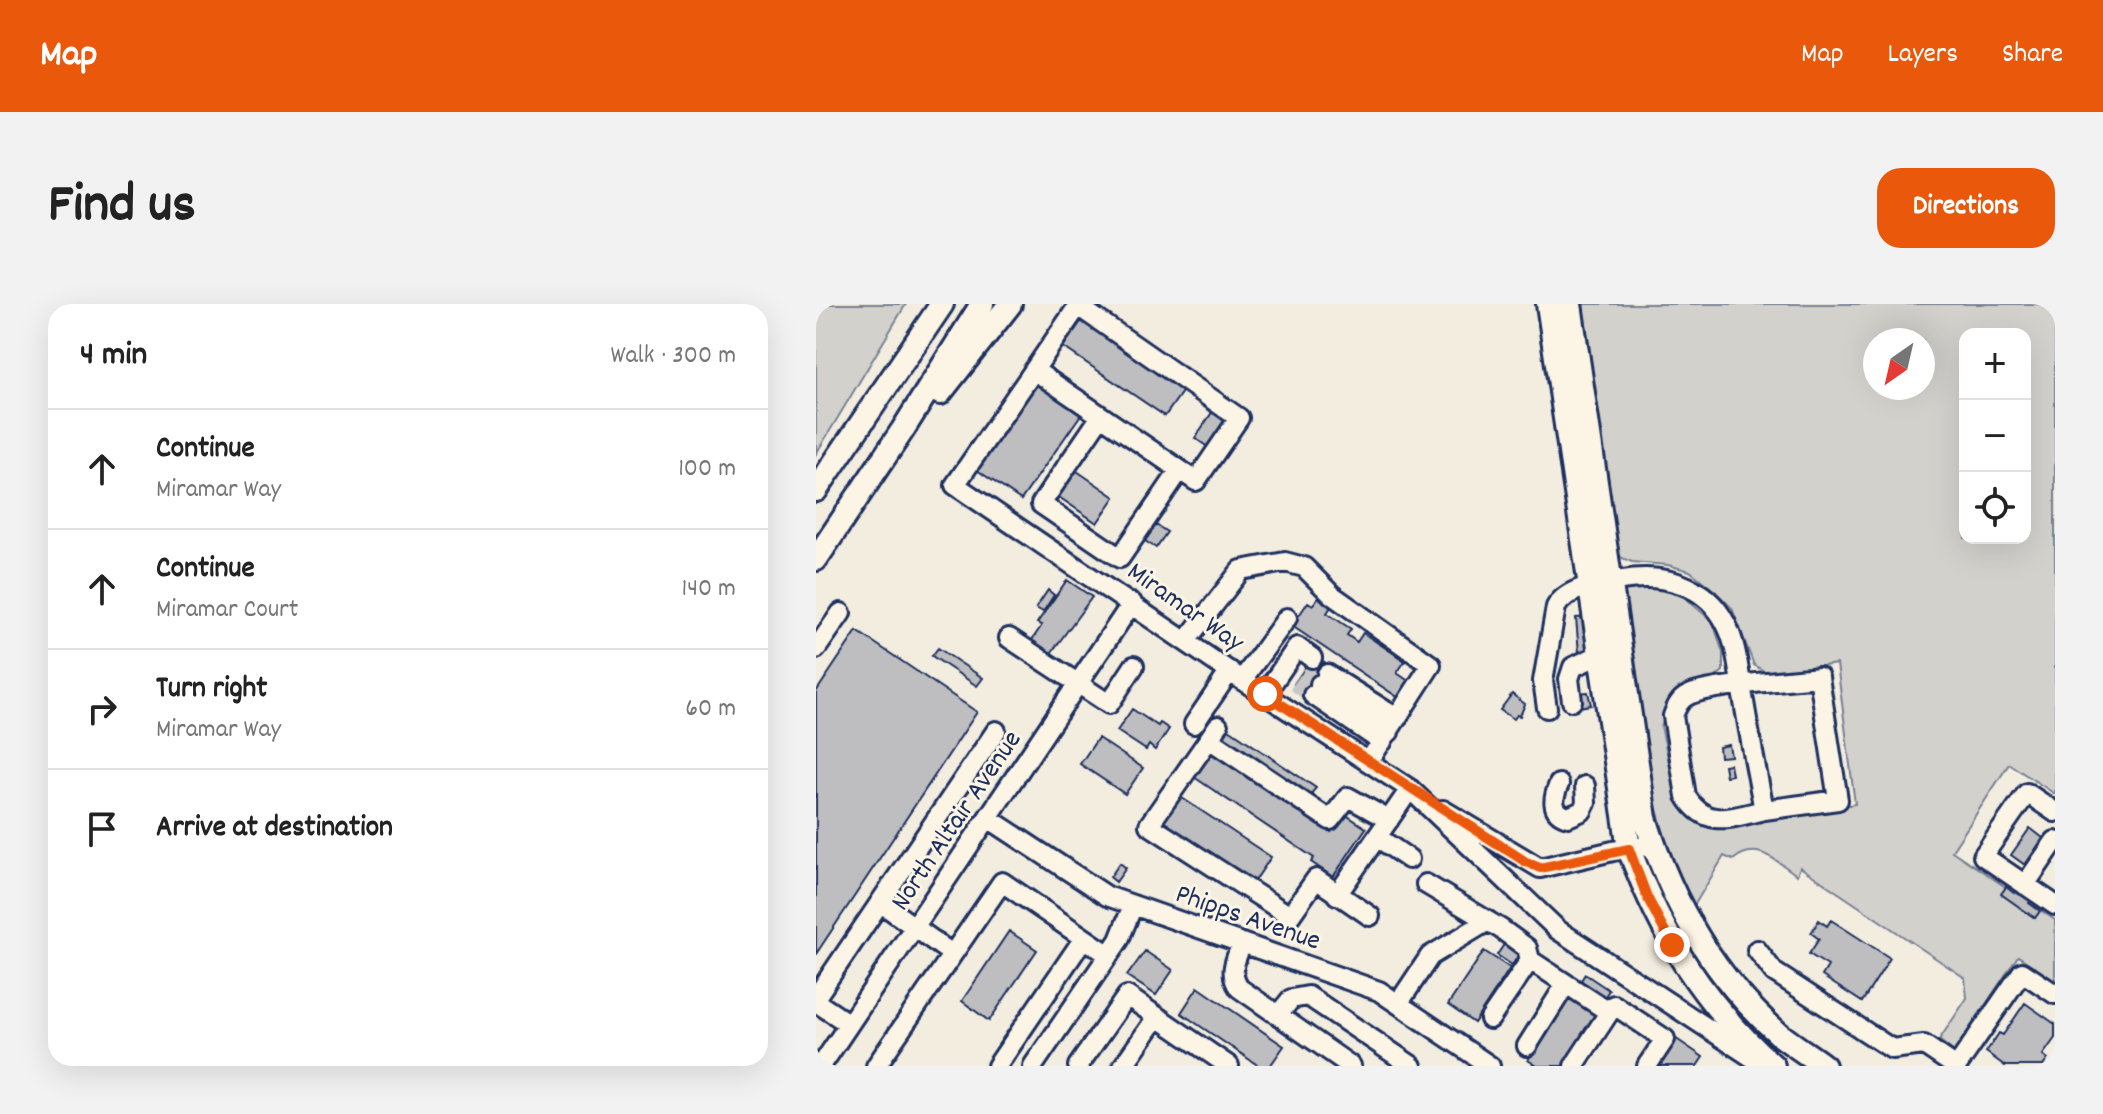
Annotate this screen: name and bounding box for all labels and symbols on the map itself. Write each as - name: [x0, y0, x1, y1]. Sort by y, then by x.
- north arrow: [1863, 328, 1935, 400]
- street label: Miramar Way: [1117, 554, 1251, 665]
- route start: [1247, 676, 1283, 712]
- street label: North Altair Avenue: [883, 723, 1033, 920]
- street label: Phipps Avenue: [1169, 876, 1325, 963]
- route end: [1654, 927, 1690, 963]

